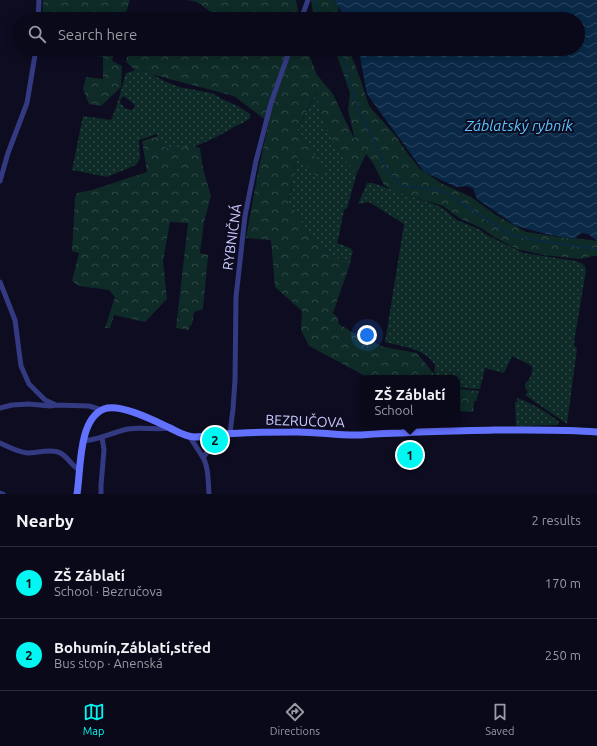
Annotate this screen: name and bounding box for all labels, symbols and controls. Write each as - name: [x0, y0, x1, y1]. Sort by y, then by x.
- search box: [12, 12, 585, 56]
- icon: search: [26, 23, 48, 45]
- text: Search here: [58, 26, 137, 43]
- water label: Záblatský rybník: [464, 117, 573, 134]
- street label: RYBNIČNÁ: [218, 203, 245, 271]
- your location: [357, 325, 377, 345]
- popup: [360, 375, 460, 427]
- text: ZŠ Záblatí: [375, 386, 445, 403]
- text: School: [375, 403, 413, 417]
- street label: BEZRUČOVA: [265, 411, 345, 430]
- pin: 2: [202, 425, 228, 455]
- pin: 1: [397, 440, 423, 470]
- text: Nearby: [16, 511, 74, 530]
- text: 2 results: [531, 513, 581, 527]
- text: ZŠ Záblatí: [54, 567, 125, 584]
- text: 1: [25, 576, 33, 590]
- text: 170 m: [545, 576, 581, 590]
- text: School · Bezručova: [54, 584, 162, 598]
- text: Bohumín,Záblatí,střed: [54, 639, 211, 656]
- text: 2: [25, 648, 33, 662]
- text: 250 m: [545, 648, 581, 662]
- text: Bus stop · Anenská: [54, 656, 163, 670]
- tab: Map: [83, 701, 105, 737]
- tab: Directions: [270, 701, 320, 737]
- tab: Saved: [485, 701, 514, 737]

